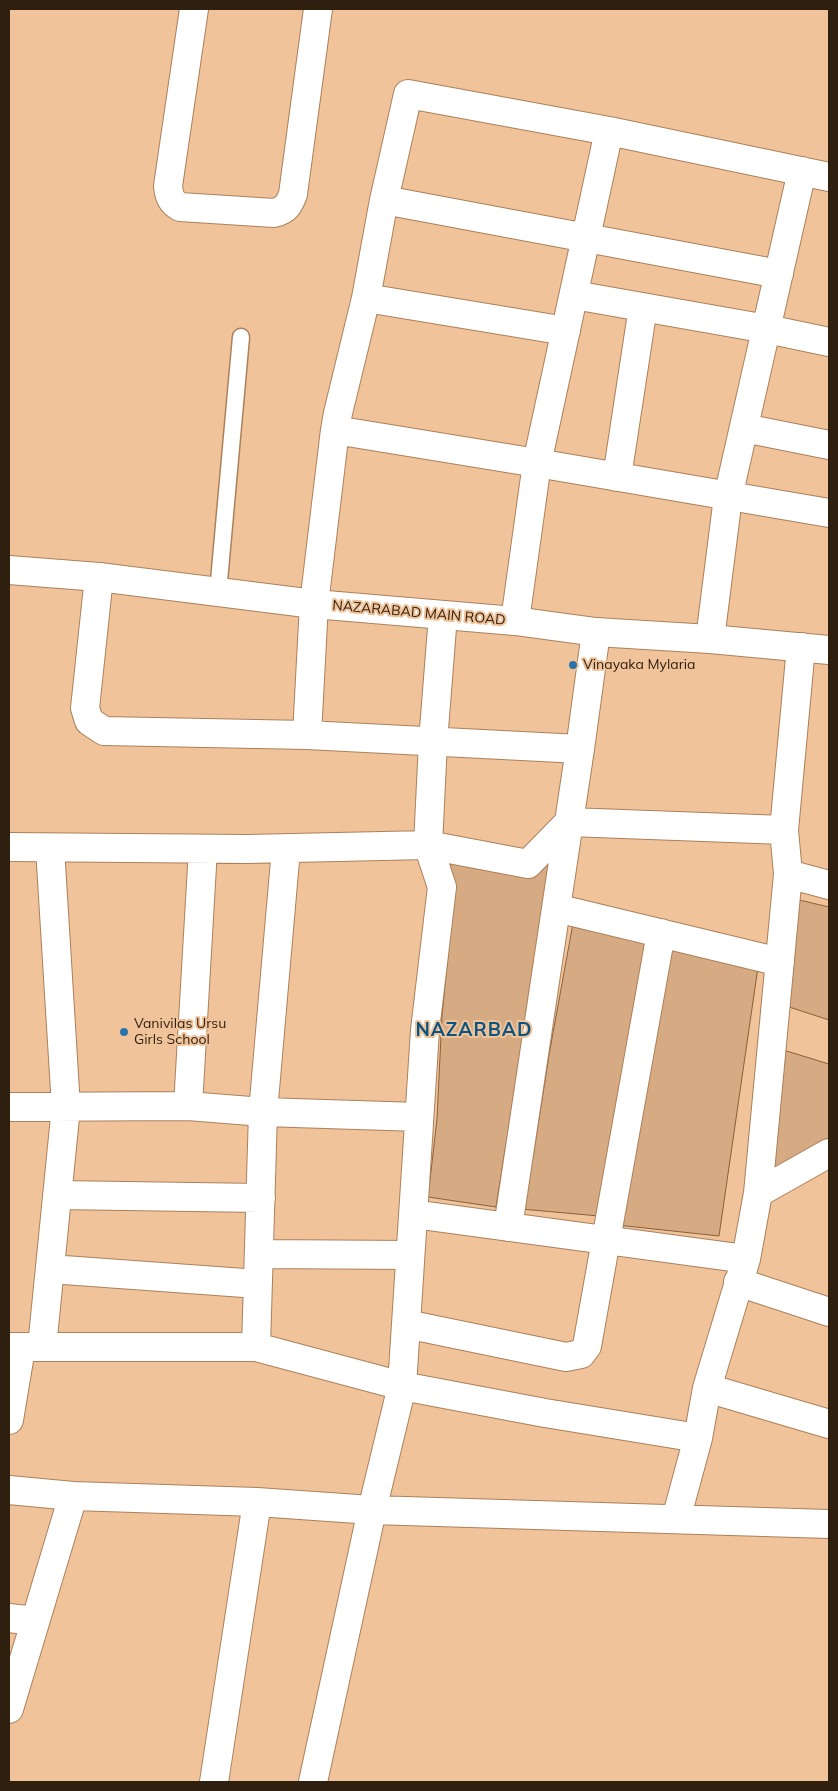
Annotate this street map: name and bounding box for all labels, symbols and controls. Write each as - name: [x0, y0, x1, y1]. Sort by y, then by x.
- street label: NAZARABAD MAIN ROAD: [332, 597, 506, 629]
- place label: Vinayaka Mylaria: [583, 657, 696, 673]
- marker: Vinayaka Mylaria: [567, 659, 579, 671]
- place label: Vanivilas Ursu Girls School: [134, 1016, 226, 1048]
- district label: NAZARBAD: [414, 1019, 534, 1041]
- marker: Vanivilas Ursu Girls School: [118, 1026, 130, 1038]

